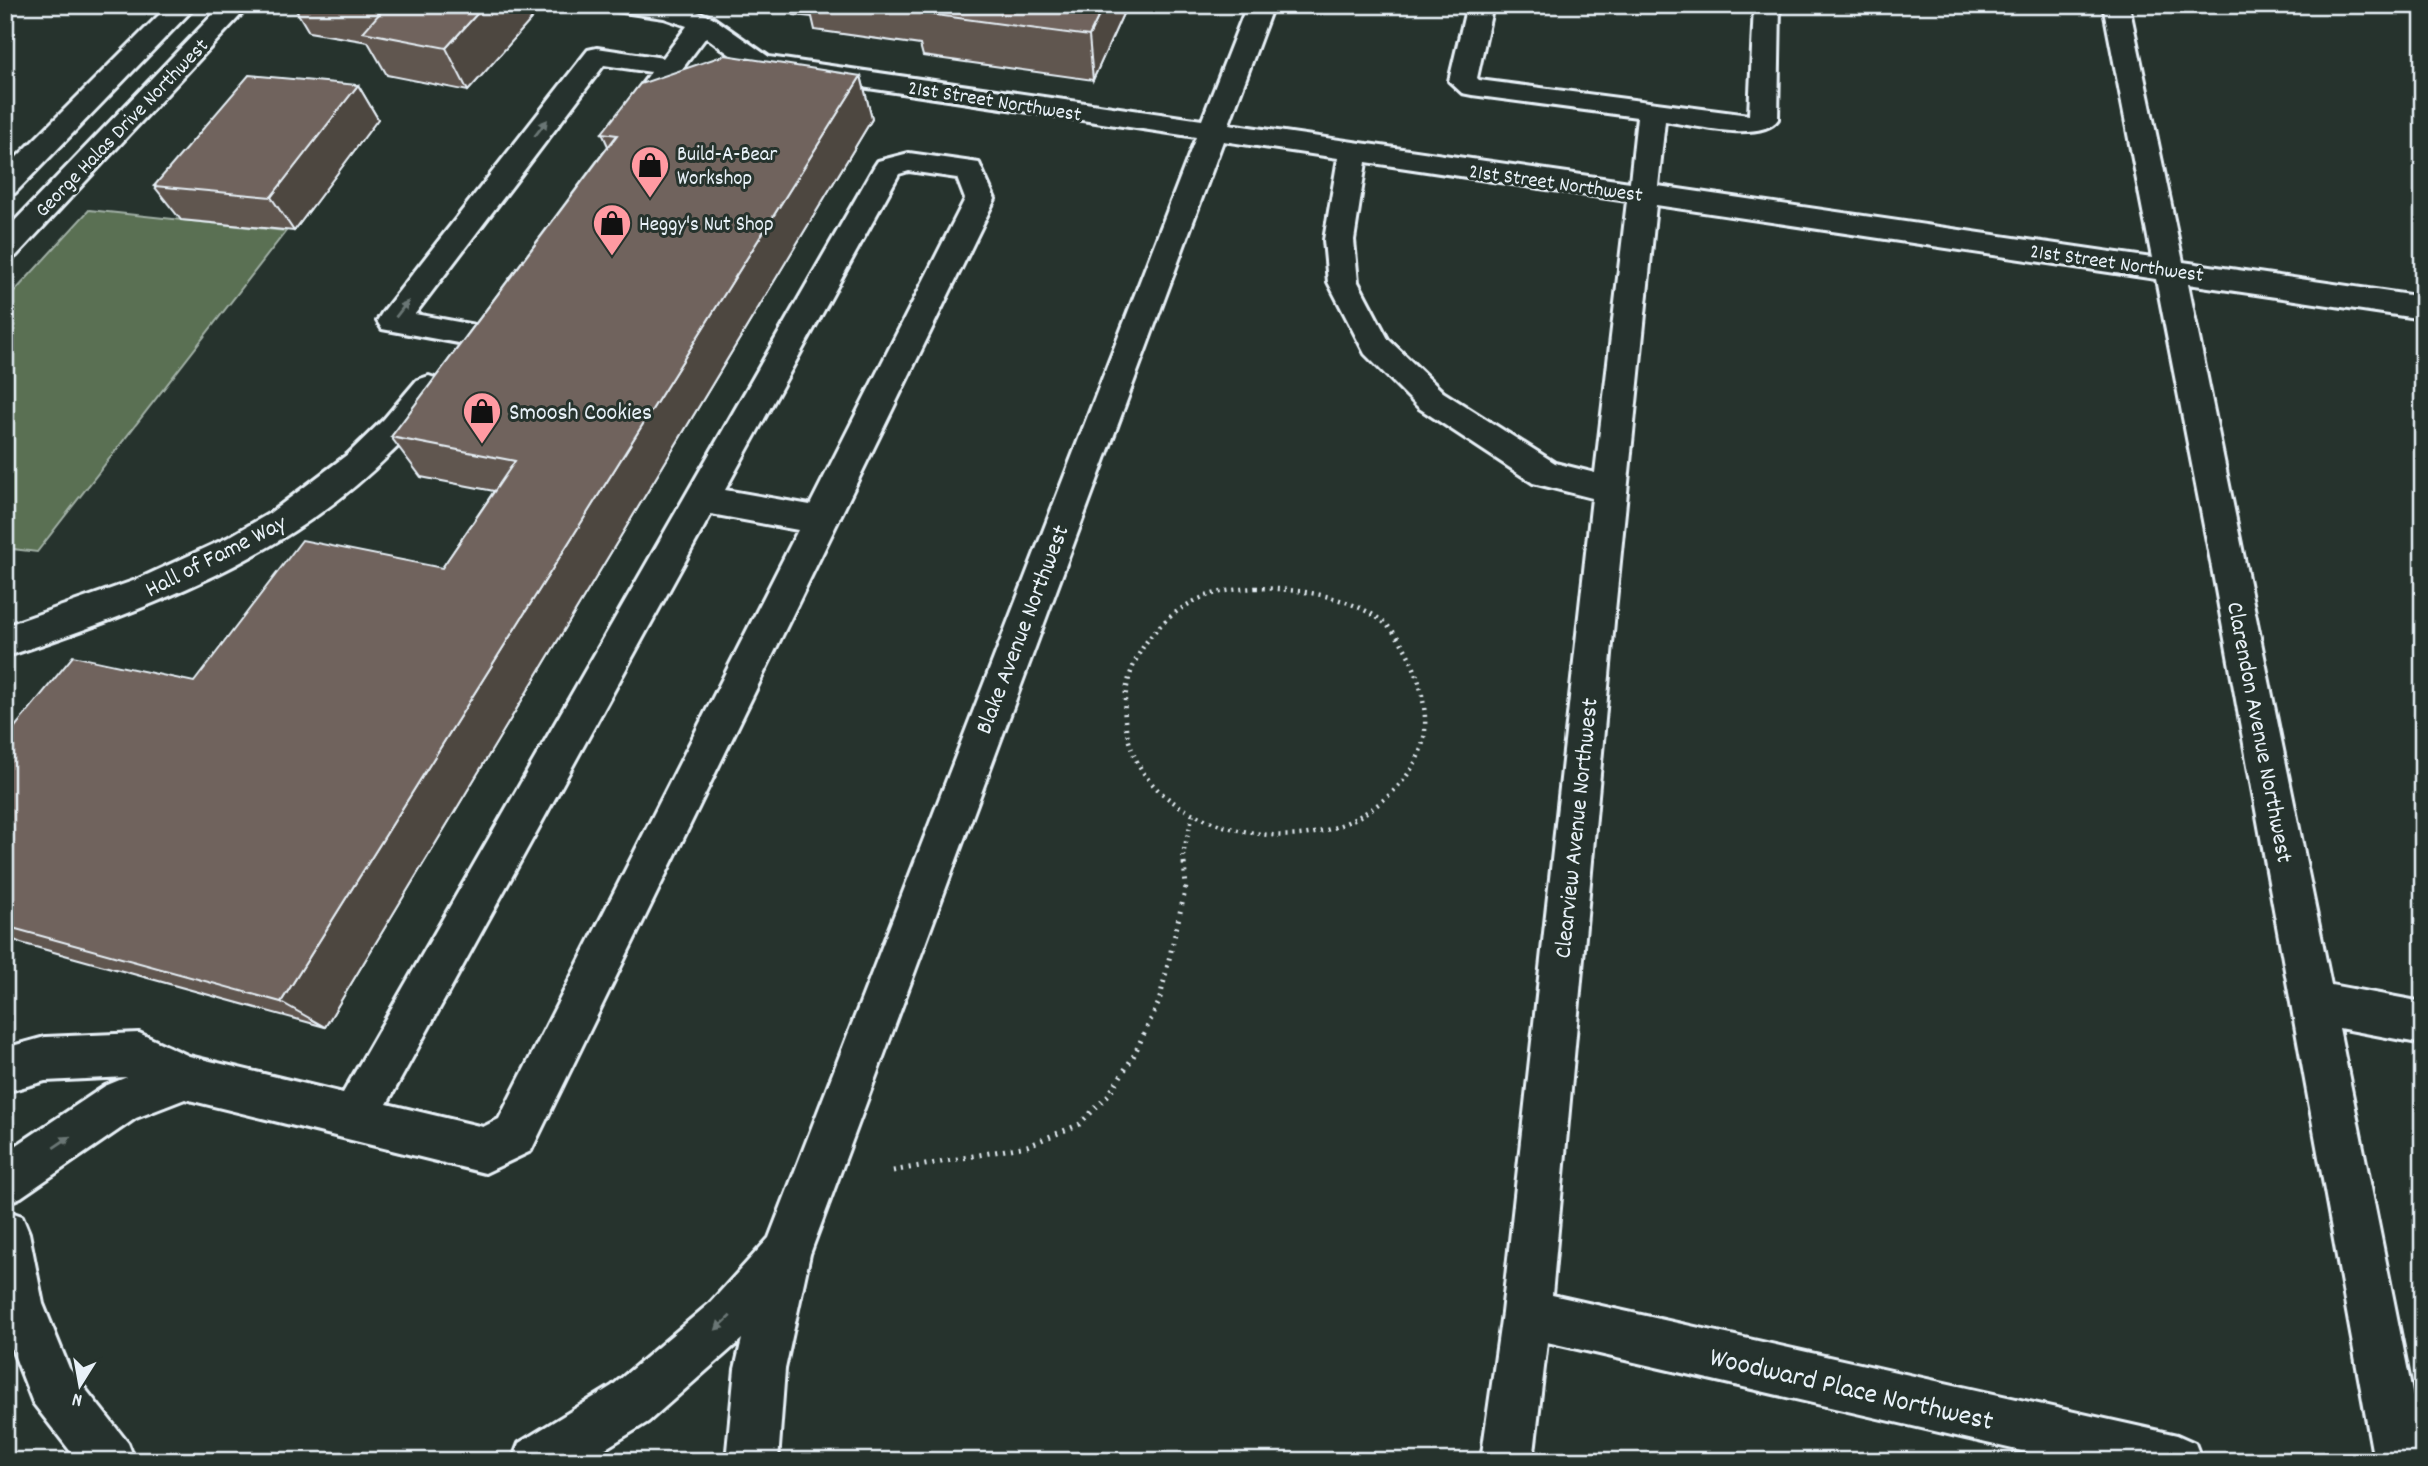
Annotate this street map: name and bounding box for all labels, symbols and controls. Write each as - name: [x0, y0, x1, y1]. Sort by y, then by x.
- street label: George Halas Drive Northwest: [29, 33, 217, 225]
- street label: 21st Street Northwest: [906, 74, 1084, 132]
- one-way arrow: [533, 120, 548, 138]
- place label: Build-A-Bear Workshop: [677, 141, 778, 195]
- shop icon: Build-A-Bear Workshop: [629, 144, 671, 199]
- street label: 21st Street Northwest: [1467, 158, 1645, 212]
- shop icon: Heggy's Nut Shop: [591, 202, 633, 257]
- place label: Heggy's Nut Shop: [639, 211, 774, 241]
- street label: 21st Street Northwest: [2028, 238, 2206, 292]
- one-way arrow: [395, 300, 410, 318]
- shop icon: Smoosh Cookies: [461, 390, 503, 445]
- place label: Smoosh Cookies: [509, 397, 652, 431]
- street label: Hall of Fame Way: [140, 507, 294, 608]
- street label: Blake Avenue Northwest: [968, 520, 1079, 740]
- street label: Clarendon Avenue Northwest: [2216, 599, 2300, 866]
- street label: Clearview Avenue Northwest: [1547, 696, 1609, 960]
- one-way arrow: [52, 1136, 71, 1149]
- one-way arrow: [715, 1314, 732, 1331]
- street label: Woodward Place Northwest: [1705, 1340, 1997, 1444]
- north arrow: [46, 1350, 116, 1420]
- text: N: [70, 1384, 85, 1412]

